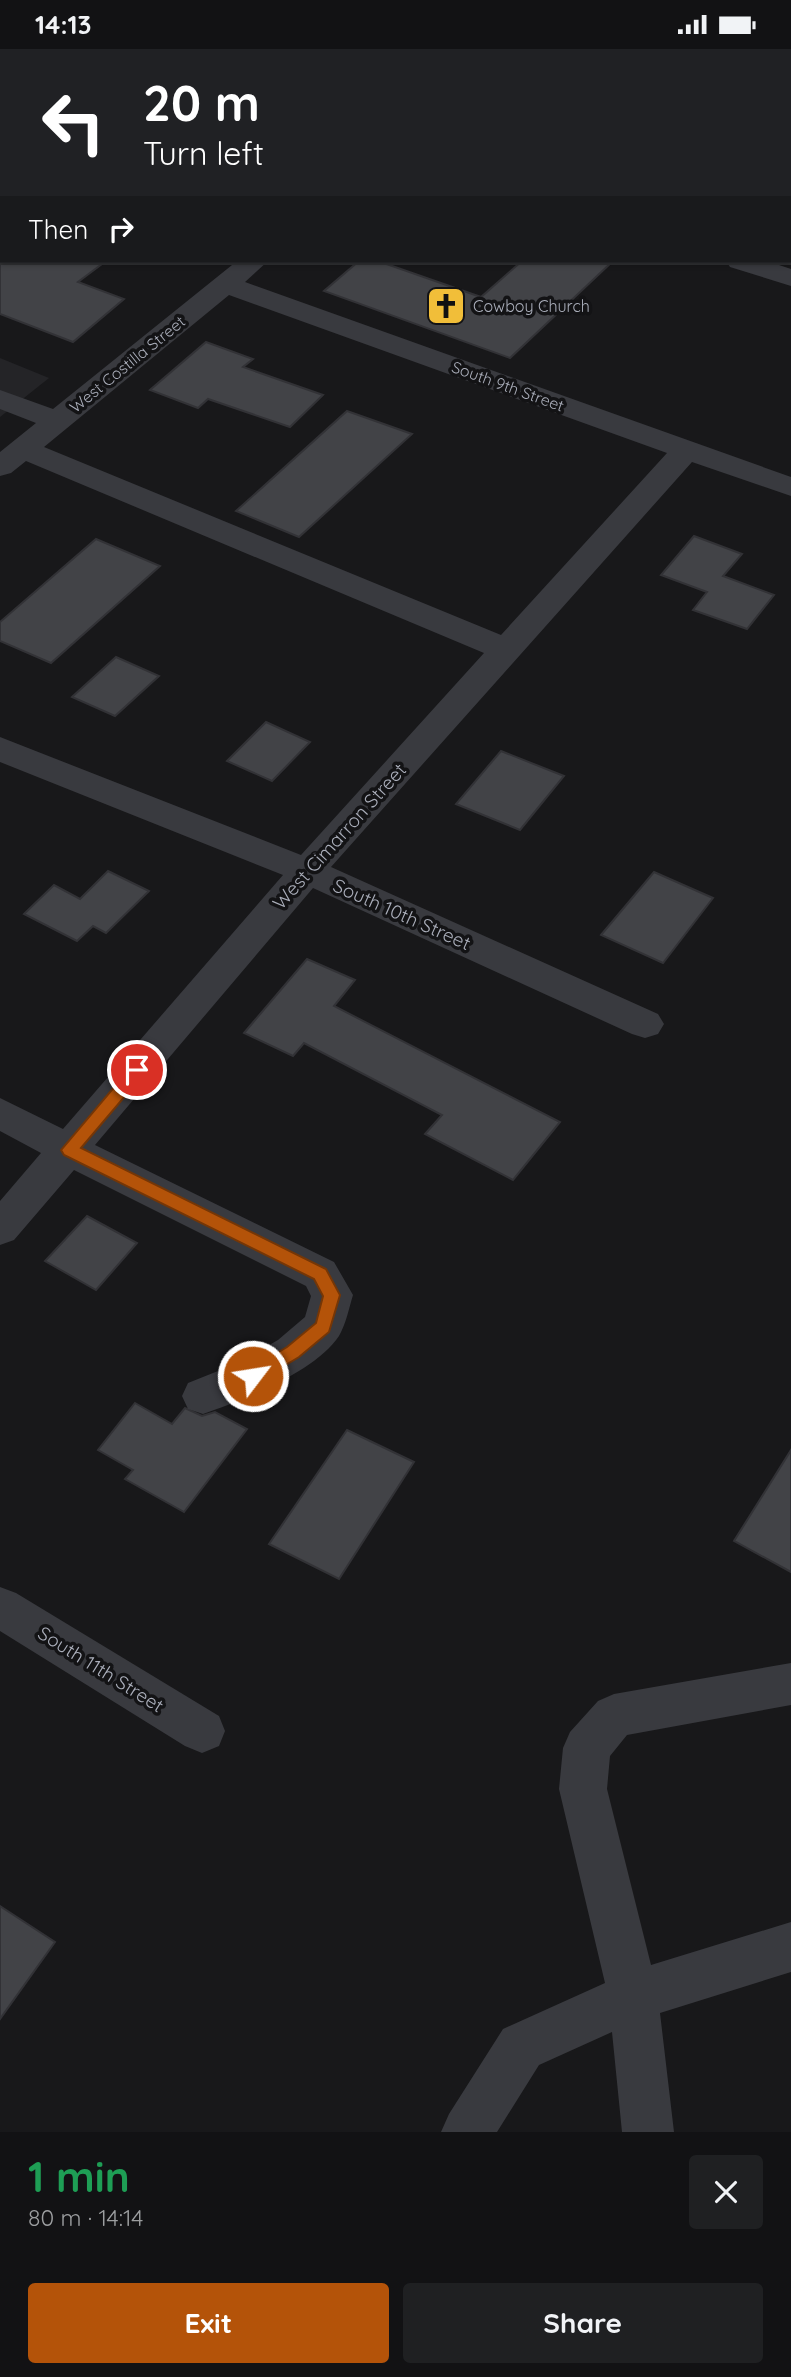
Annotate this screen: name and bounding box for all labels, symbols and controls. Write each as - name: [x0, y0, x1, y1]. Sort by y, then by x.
- text: 14:13: [35, 8, 92, 41]
- text: 20 m: [143, 72, 260, 133]
- icon: left: [28, 77, 119, 168]
- text: Turn left: [143, 133, 264, 173]
- icon: right: [102, 210, 140, 248]
- text: Then: [28, 213, 88, 246]
- church icon: Cowboy Church: [425, 285, 467, 327]
- place label: Cowboy Church: [473, 296, 590, 316]
- street label: West Costilla Street: [65, 311, 189, 417]
- street label: South 9th Street: [449, 356, 567, 416]
- street label: West Cimarron Street: [267, 758, 411, 914]
- street label: South 10th Street: [329, 873, 475, 955]
- pin: [107, 1040, 167, 1100]
- icon: arrive: [118, 1051, 156, 1089]
- position arrow: [216, 1339, 290, 1413]
- street label: South 11th Street: [34, 1621, 168, 1717]
- text: 1 min: [28, 2150, 130, 2203]
- button: close: [689, 2155, 763, 2229]
- text: 80 m · 14:14: [28, 2203, 143, 2232]
- button: Exit: [28, 2283, 389, 2363]
- button: Share: [403, 2283, 763, 2363]

